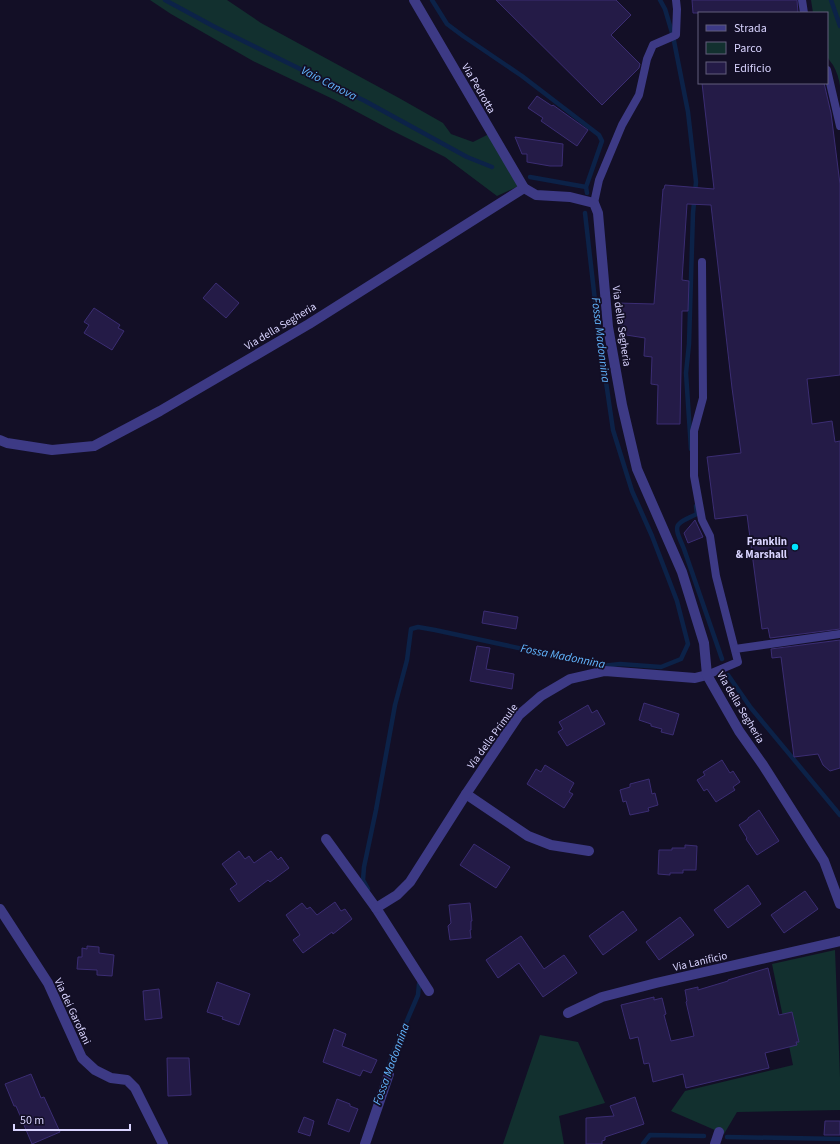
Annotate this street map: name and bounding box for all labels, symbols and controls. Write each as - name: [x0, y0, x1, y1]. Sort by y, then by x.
- legend: [698, 12, 828, 84]
- text: Strada: [734, 20, 767, 37]
- text: Parco: [734, 40, 762, 57]
- street label: Via Pedrotta: [458, 60, 499, 116]
- text: Edificio: [734, 60, 771, 77]
- water label: Vaio Canova: [298, 62, 360, 105]
- street label: Via della Segheria: [608, 285, 635, 367]
- water label: Fossa Madonnina: [587, 296, 614, 384]
- street label: Via della Segheria: [242, 299, 319, 354]
- place label: Franklin & Marshall: [736, 534, 788, 562]
- marker: Franklin & Marshall: [790, 542, 800, 552]
- water label: Fossa Madonnina: [519, 640, 607, 673]
- street label: Via della Segheria: [713, 669, 768, 746]
- street label: Via delle Primule: [464, 700, 521, 772]
- street label: Via Lanificio: [671, 948, 729, 975]
- street label: Via dei Garofani: [51, 975, 95, 1047]
- water label: Fossa Madonnina: [369, 1020, 414, 1107]
- scale bar: [14, 1106, 130, 1132]
- text: 50 m: [20, 1112, 44, 1129]

